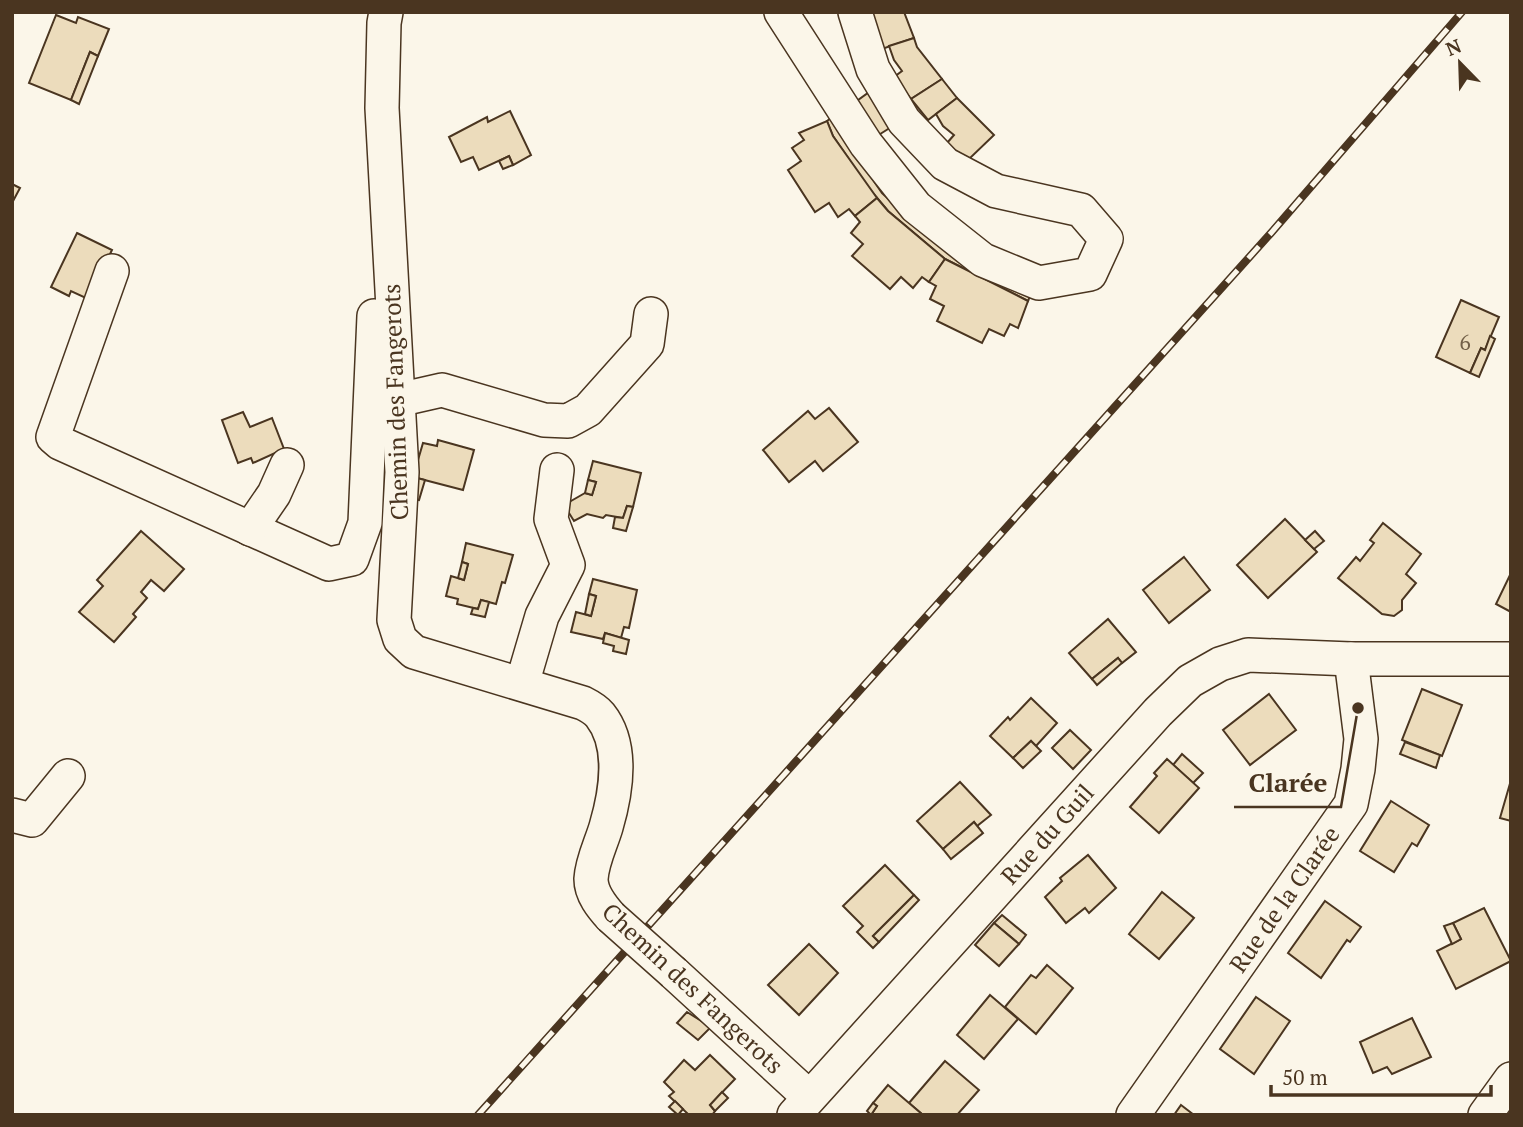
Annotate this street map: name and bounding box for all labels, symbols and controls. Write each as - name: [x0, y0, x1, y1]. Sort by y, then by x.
- north arrow: [1425, 28, 1495, 98]
- text: N: [1442, 32, 1465, 61]
- street label: Chemin des Fangerots: [375, 283, 415, 521]
- house number: 6: [1459, 328, 1471, 356]
- callout: Clarée: [1234, 760, 1341, 807]
- text: Clarée: [1248, 765, 1328, 799]
- street label: Rue du Guil: [993, 777, 1101, 891]
- street label: Rue de la Clarée: [1222, 820, 1346, 978]
- street label: Chemin des Fangerots: [595, 896, 791, 1080]
- scale bar: [1271, 1054, 1492, 1098]
- text: 50 m: [1282, 1063, 1328, 1091]

